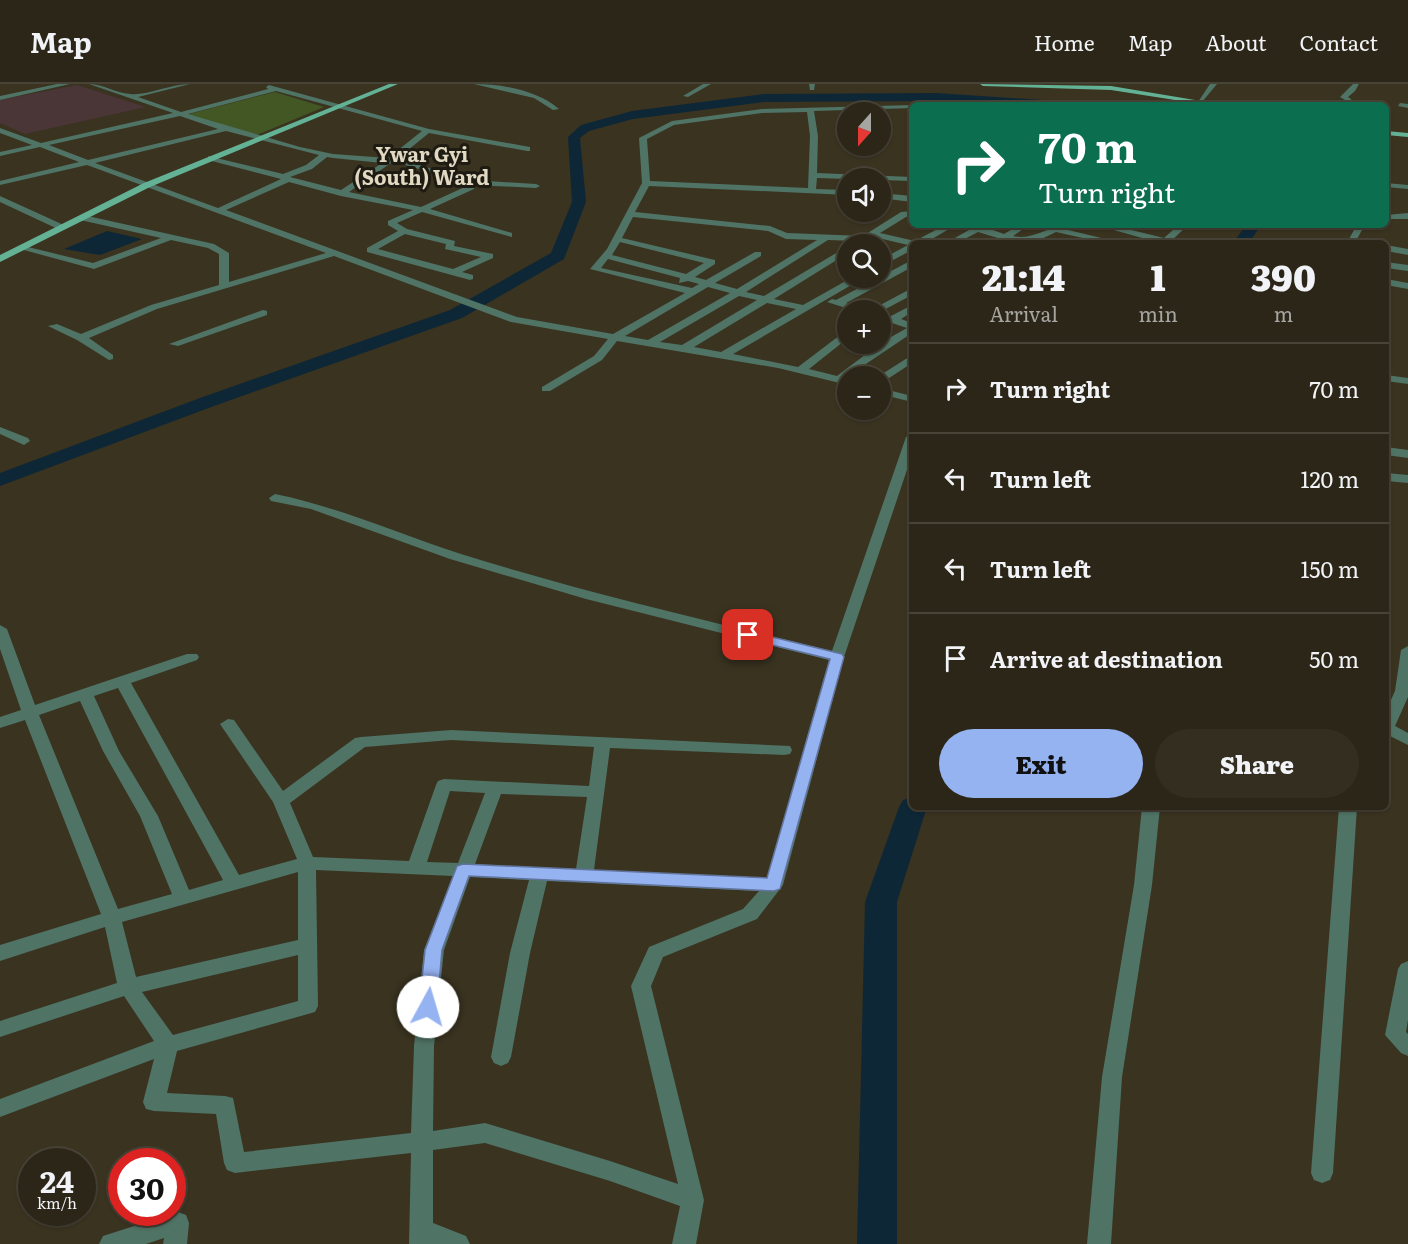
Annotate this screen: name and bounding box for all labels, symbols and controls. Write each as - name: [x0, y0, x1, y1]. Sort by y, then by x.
- text: Map: [30, 20, 92, 62]
- text: Home: [1034, 26, 1095, 57]
- text: Map: [1128, 26, 1172, 57]
- text: About: [1205, 26, 1267, 57]
- text: Contact: [1300, 26, 1378, 57]
- north arrow: [837, 102, 891, 156]
- map controls: [837, 102, 891, 420]
- text: 70 m: [1038, 114, 1137, 176]
- icon: right: [939, 126, 1017, 204]
- district label: Ywar Gyi (South) Ward: [355, 138, 489, 191]
- button: sound: [837, 168, 891, 222]
- text: Turn right: [1038, 171, 1175, 211]
- button: search: [837, 234, 891, 288]
- text: 21:14: [982, 249, 1065, 302]
- text: 1: [1151, 249, 1166, 302]
- text: 390: [1251, 249, 1316, 302]
- text: Arrival: [990, 298, 1058, 328]
- text: min: [1138, 298, 1178, 328]
- text: m: [1274, 298, 1293, 328]
- button: +: [837, 300, 891, 354]
- button: −: [837, 366, 891, 420]
- icon: right: [939, 372, 972, 405]
- text: Turn right: [990, 372, 1110, 405]
- text: 70 m: [1309, 372, 1359, 405]
- icon: left: [939, 462, 972, 495]
- text: Turn left: [990, 462, 1091, 495]
- text: 120 m: [1300, 462, 1359, 495]
- icon: left: [939, 552, 972, 585]
- text: Turn left: [990, 552, 1091, 585]
- text: 150 m: [1300, 552, 1359, 585]
- pin: [722, 609, 773, 660]
- icon: arrive: [731, 618, 764, 651]
- icon: arrive: [939, 642, 972, 675]
- text: Arrive at destination: [990, 642, 1223, 675]
- text: 50 m: [1309, 642, 1359, 675]
- button: Exit: [939, 729, 1143, 798]
- button: Share: [1155, 729, 1359, 798]
- position arrow: [396, 975, 460, 1039]
- speed limit sign: 30: [108, 1148, 186, 1226]
- text: 24: [40, 1158, 74, 1202]
- text: km/h: [37, 1191, 77, 1214]

